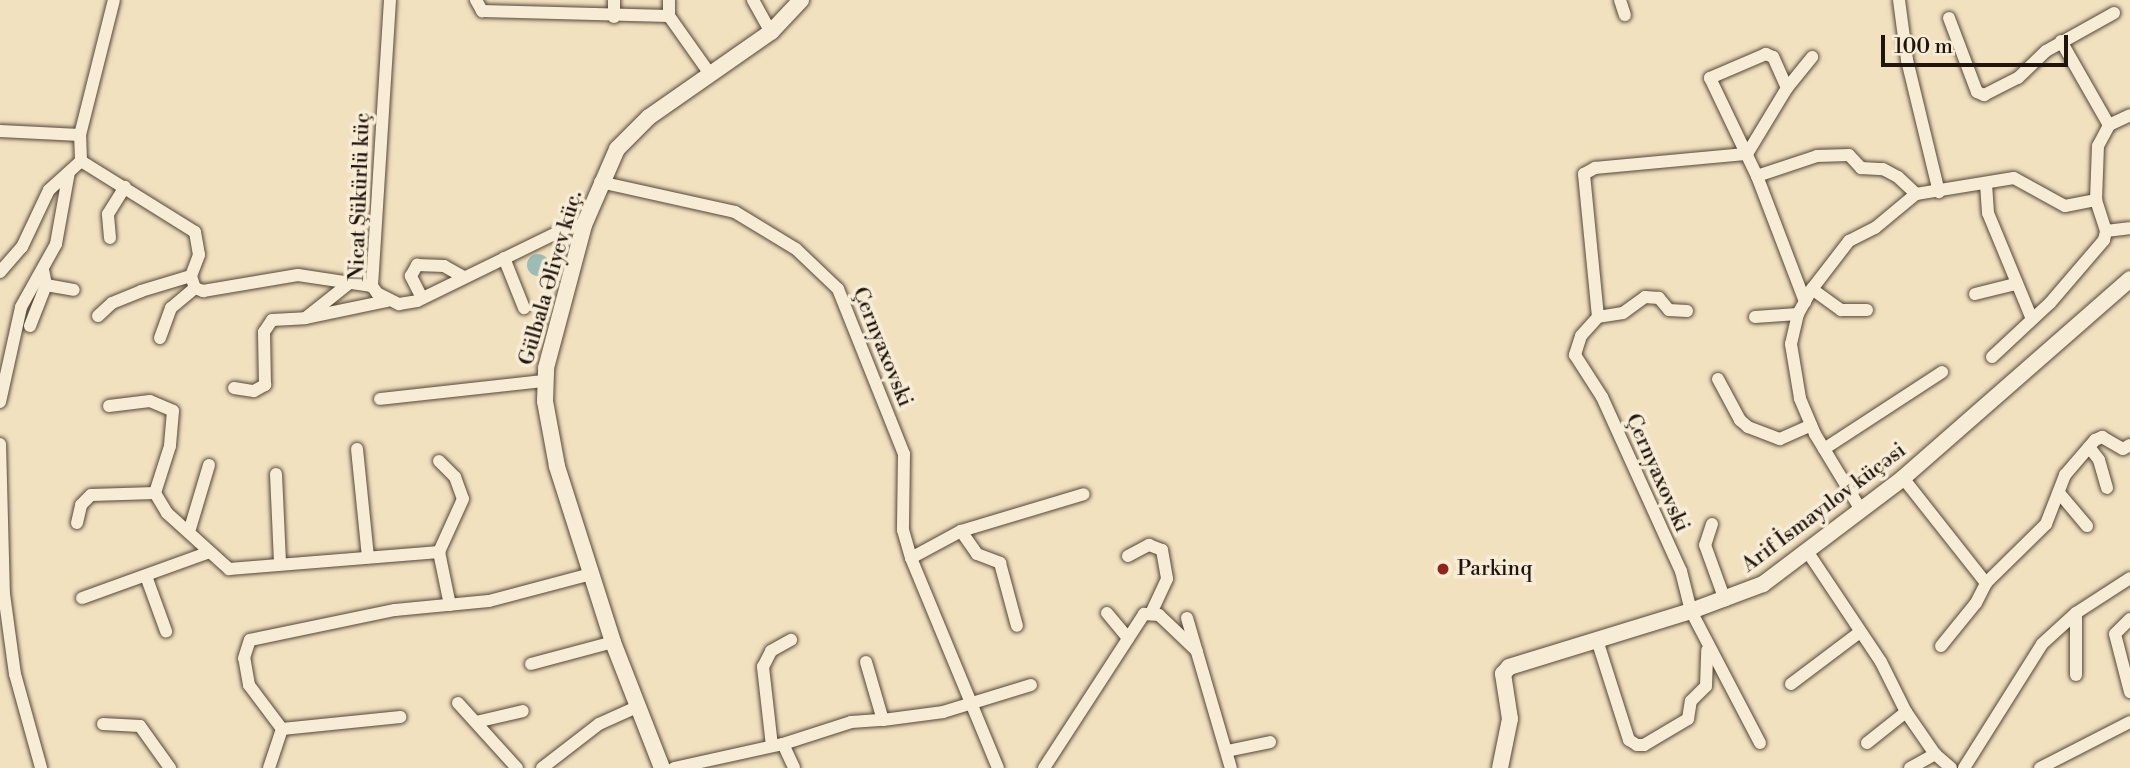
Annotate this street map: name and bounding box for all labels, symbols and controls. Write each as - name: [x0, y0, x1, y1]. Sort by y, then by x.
- scale bar: [1885, 21, 2072, 65]
- text: 100 m: [1894, 34, 1953, 60]
- street label: Nicat Şükürlü küç: [344, 112, 376, 282]
- street label: Gülbala Əliyev küç.: [514, 188, 588, 368]
- street label: Çernyaxovski: [847, 284, 917, 410]
- street label: Çernyaxovski: [1620, 410, 1694, 536]
- street label: Arif İsmayılov küçəsi: [1737, 438, 1911, 578]
- place label: Parkinq: [1457, 556, 1532, 582]
- marker: Parkinq: [1435, 561, 1451, 577]

